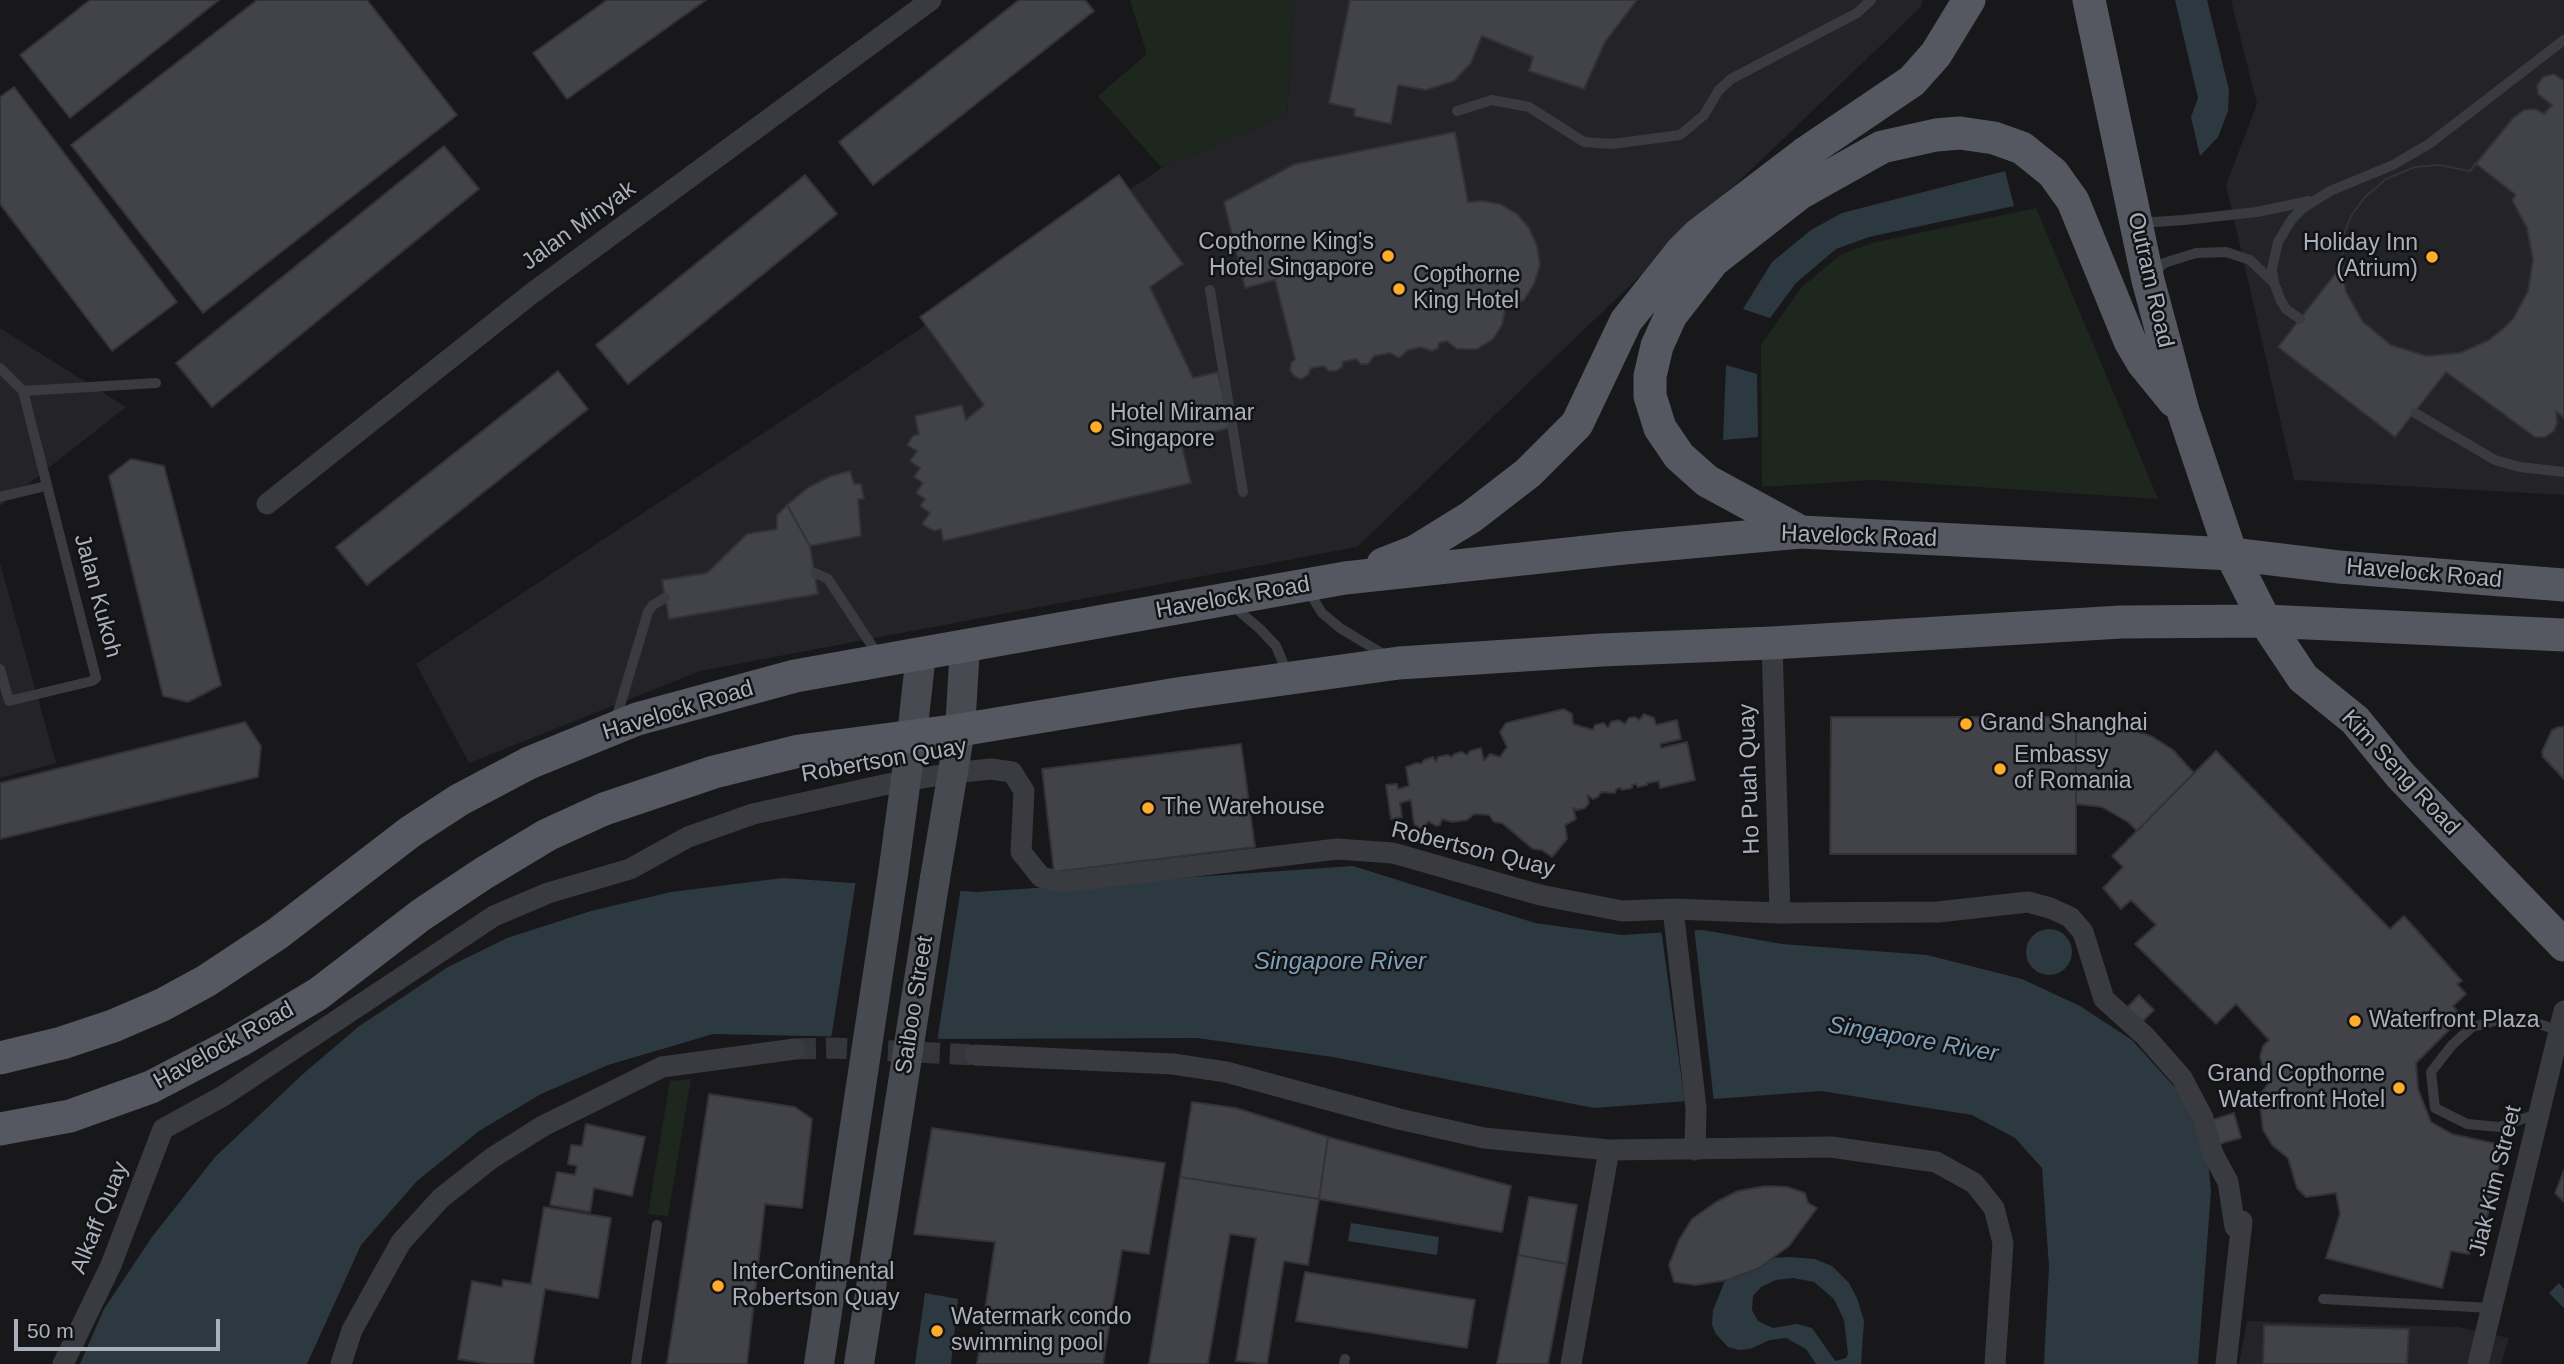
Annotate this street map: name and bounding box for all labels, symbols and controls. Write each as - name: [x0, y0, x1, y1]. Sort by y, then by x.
- street label: Jalan Minyak: [517, 175, 641, 277]
- street label: Outram Road: [2121, 210, 2179, 350]
- place label: Copthorne King's Hotel Singapore: [1198, 229, 1374, 283]
- place label: Holiday Inn (Atrium): [2303, 230, 2418, 284]
- marker: Copthorne King's Hotel Singapore: [1380, 248, 1396, 264]
- marker: Holiday Inn (Atrium): [2424, 249, 2440, 265]
- place label: Copthorne King Hotel: [1413, 262, 1520, 316]
- marker: Copthorne King Hotel: [1391, 281, 1407, 297]
- place label: Hotel Miramar Singapore: [1110, 400, 1254, 454]
- marker: Hotel Miramar Singapore: [1088, 419, 1104, 435]
- street label: Havelock Road: [1781, 520, 1937, 554]
- street label: Jalan Kukoh: [67, 531, 127, 661]
- street label: Havelock Road: [2345, 553, 2503, 595]
- street label: Havelock Road: [1154, 571, 1312, 625]
- street label: Havelock Road: [599, 675, 757, 747]
- street label: Ho Puah Quay: [1734, 703, 1766, 855]
- street label: Kim Seng Road: [2335, 705, 2465, 841]
- place label: Grand Shanghai: [1980, 710, 2148, 738]
- marker: Grand Shanghai: [1958, 716, 1974, 732]
- street label: Robertson Quay: [799, 733, 969, 789]
- place label: Embassy of Romania: [2014, 742, 2132, 796]
- marker: Embassy of Romania: [1992, 761, 2008, 777]
- place label: The Warehouse: [1162, 794, 1325, 822]
- marker: The Warehouse: [1140, 800, 1156, 816]
- street label: Robertson Quay: [1388, 816, 1558, 884]
- street label: Saiboo Street: [890, 934, 940, 1076]
- water label: Singapore River: [1254, 948, 1426, 976]
- street label: Havelock Road: [149, 996, 299, 1096]
- place label: Waterfront Plaza: [2369, 1007, 2539, 1035]
- water label: Singapore River: [1826, 1011, 2000, 1069]
- marker: Waterfront Plaza: [2347, 1013, 2363, 1029]
- place label: Grand Copthorne Waterfront Hotel: [2207, 1061, 2385, 1115]
- marker: Grand Copthorne Waterfront Hotel: [2391, 1080, 2407, 1096]
- street label: Jiak Kim Street: [2464, 1103, 2528, 1259]
- street label: Alkaff Quay: [65, 1158, 135, 1278]
- place label: InterContinental Robertson Quay: [732, 1259, 899, 1313]
- marker: InterContinental Robertson Quay: [710, 1278, 726, 1294]
- scale bar: [18, 1304, 224, 1348]
- place label: Watermark condo swimming pool: [951, 1304, 1132, 1358]
- text: 50 m: [27, 1319, 74, 1342]
- marker: Watermark condo swimming pool: [929, 1323, 945, 1339]

